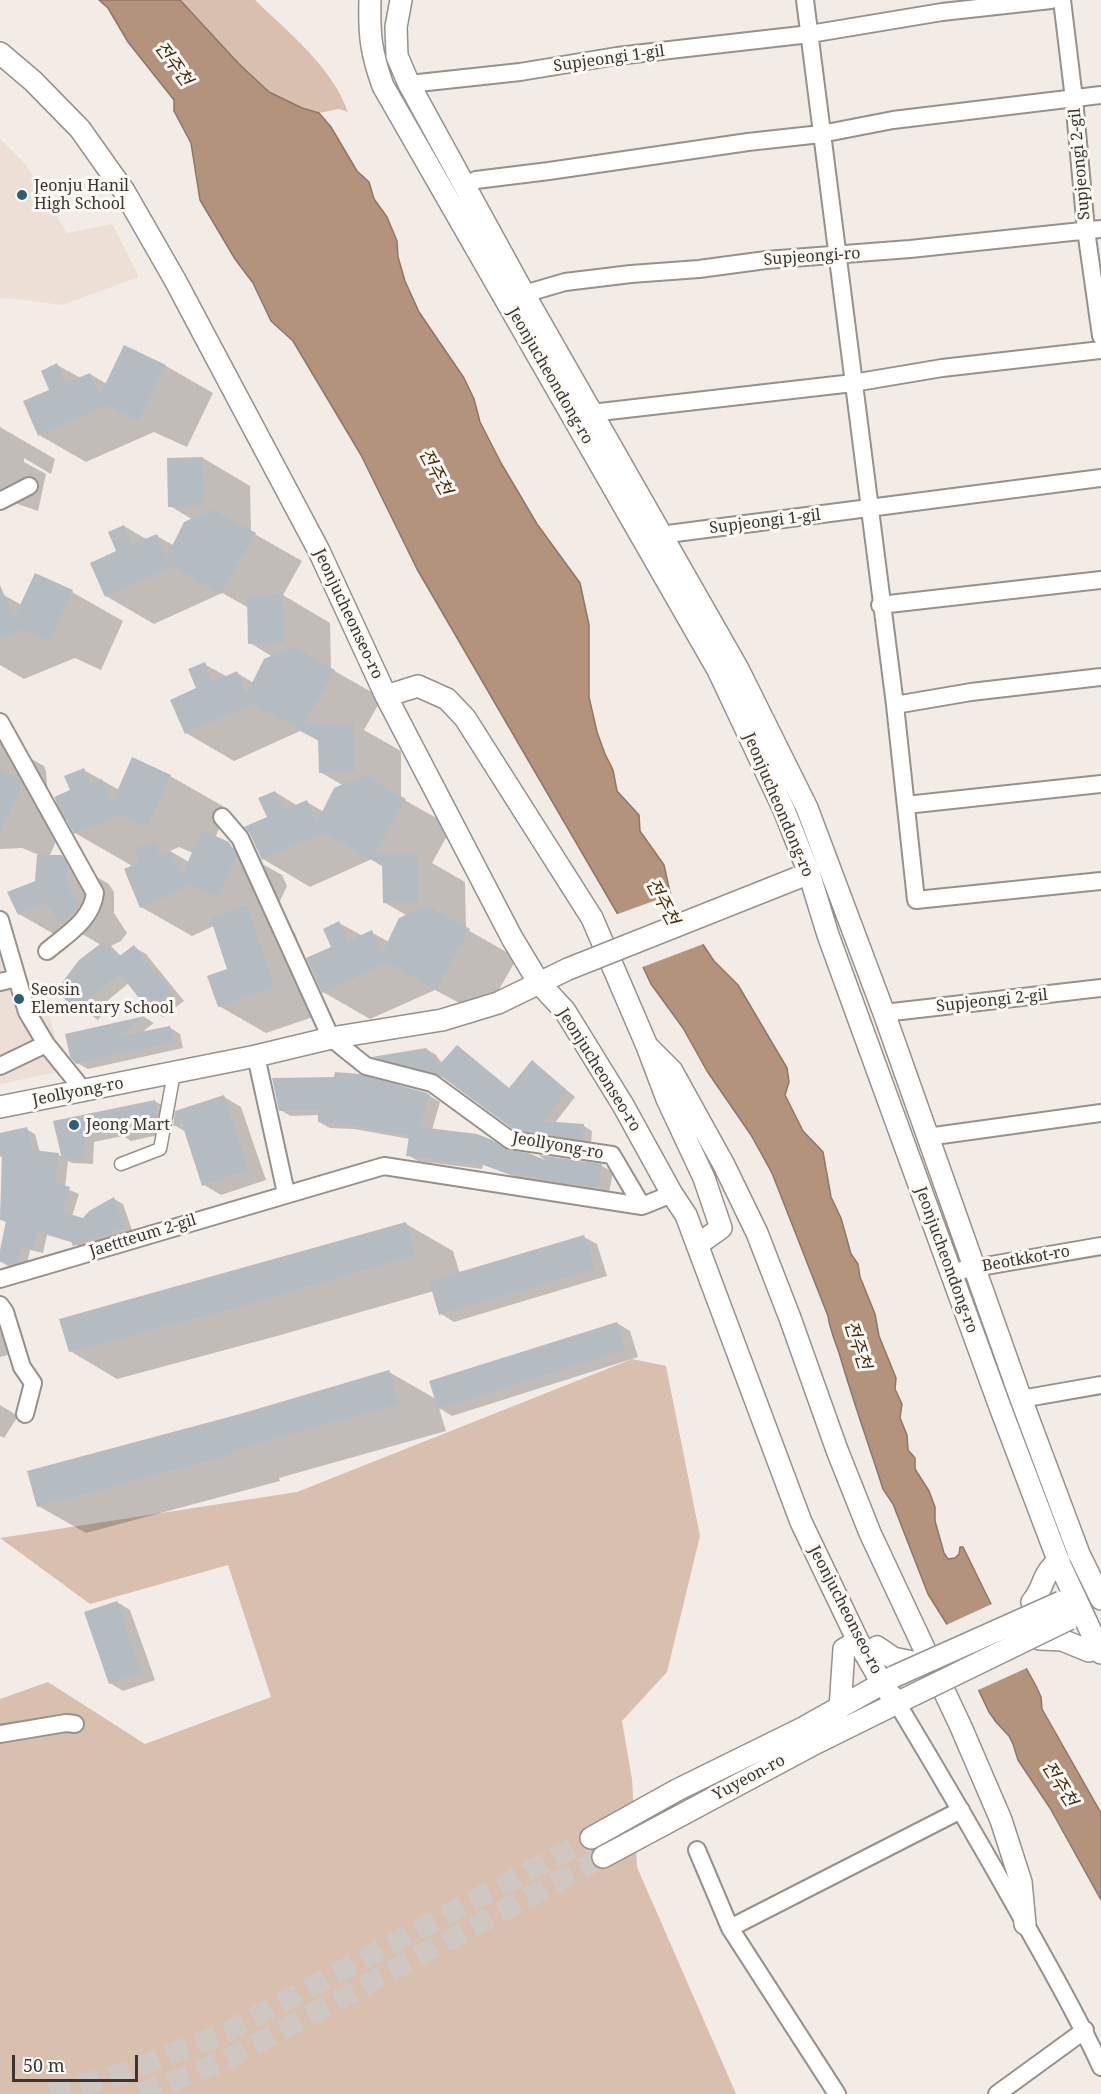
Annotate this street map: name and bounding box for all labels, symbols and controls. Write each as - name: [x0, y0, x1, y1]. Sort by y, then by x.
- water label: 전주천: [150, 38, 196, 90]
- street label: Supjeongi 1-gil: [552, 42, 666, 76]
- street label: Supjeongi 2-gil: [1066, 107, 1094, 221]
- place label: Jeonju Hanil High School: [34, 176, 129, 214]
- marker: Jeonju Hanil High School: [15, 188, 29, 202]
- street label: Supjeongi-ro: [763, 244, 861, 270]
- street label: Jeonjucheondong-ro: [503, 304, 597, 448]
- water label: 전주천: [414, 445, 456, 499]
- street label: Supjeongi 1-gil: [708, 506, 822, 538]
- street label: Jeonjucheonseo-ro: [309, 546, 387, 682]
- street label: Jeonjucheondong-ro: [739, 730, 817, 880]
- water label: 전주천: [641, 875, 683, 929]
- place label: Seosin Elementary School: [31, 980, 174, 1018]
- street label: Supjeongi 2-gil: [935, 986, 1049, 1016]
- marker: Seosin Elementary School: [12, 992, 26, 1006]
- street label: Jeonjucheonseo-ro: [553, 1005, 645, 1135]
- street label: Jeollyong-ro: [31, 1074, 125, 1110]
- place label: Jeong Mart: [86, 1115, 170, 1135]
- marker: Jeong Mart: [67, 1118, 81, 1132]
- street label: Jeollyong-ro: [511, 1129, 605, 1163]
- street label: Jeonjucheondong-ro: [911, 1184, 981, 1336]
- street label: Jaettteum 2-gil: [87, 1211, 199, 1261]
- street label: Beotkkot-ro: [981, 1242, 1071, 1276]
- water label: 전주천: [839, 1318, 875, 1372]
- street label: Jeonjucheonseo-ro: [804, 1543, 886, 1677]
- street label: Yuyeon-ro: [710, 1751, 788, 1805]
- water label: 전주천: [1037, 1757, 1081, 1811]
- scale bar: [15, 2043, 141, 2081]
- text: 50 m: [23, 2053, 65, 2077]

